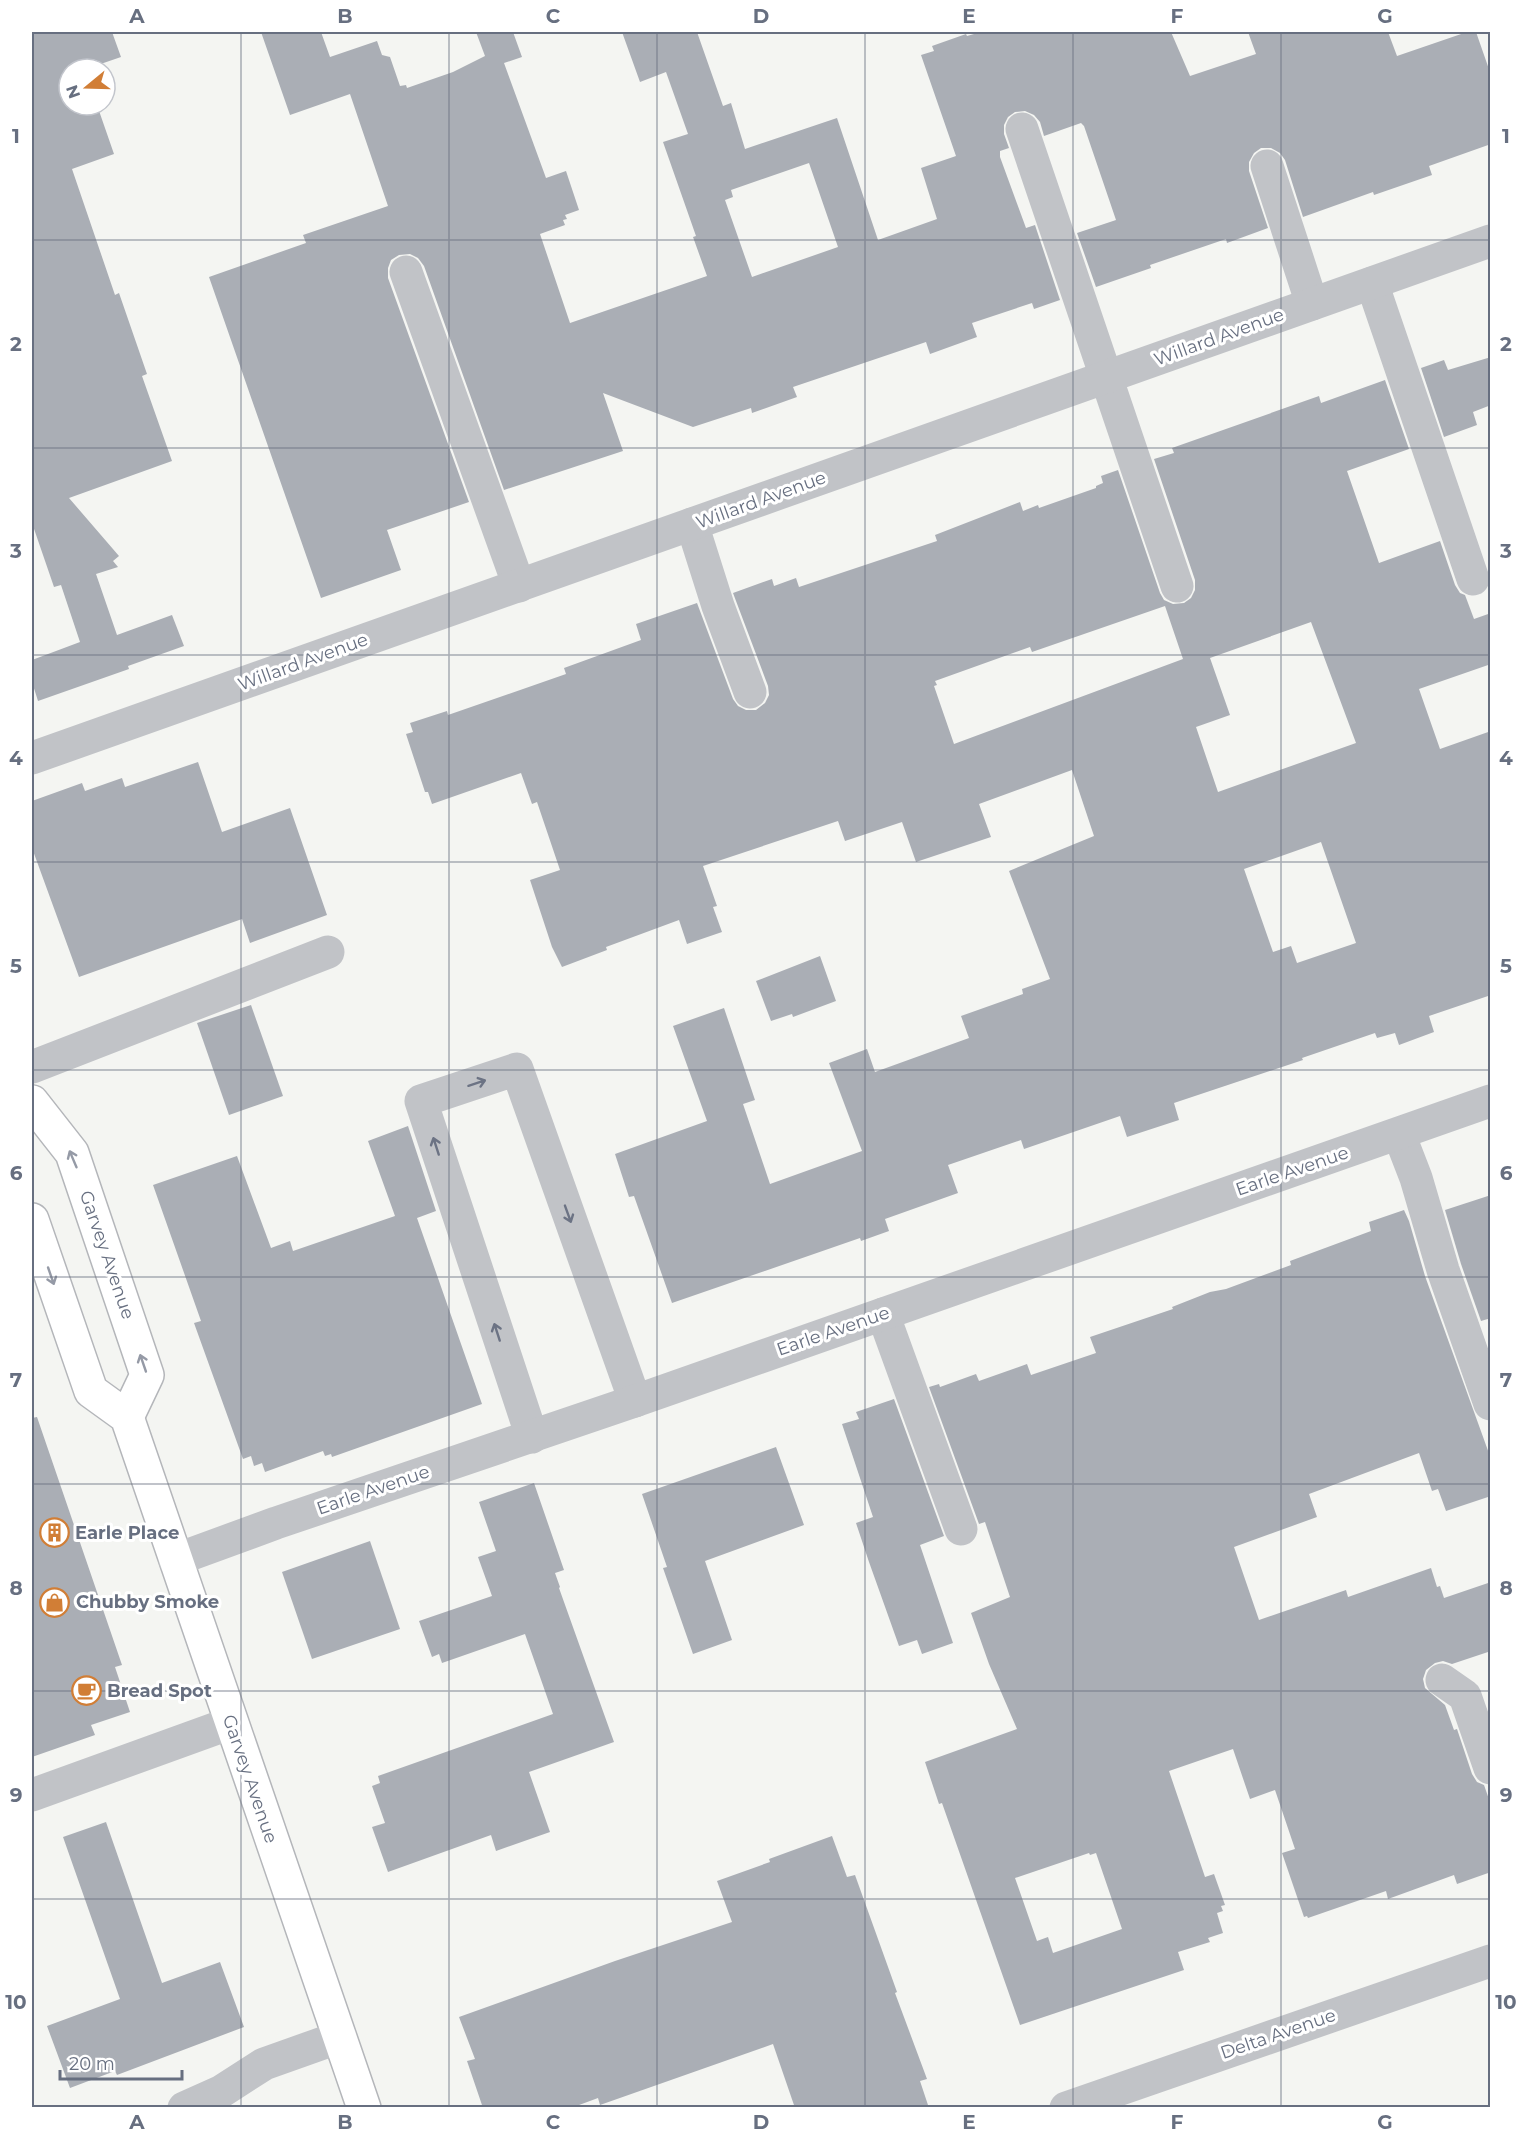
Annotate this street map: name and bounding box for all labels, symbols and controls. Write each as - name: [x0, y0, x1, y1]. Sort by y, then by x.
- text: A: [128, 4, 145, 28]
- text: B: [337, 4, 353, 28]
- text: C: [546, 4, 561, 28]
- text: D: [753, 4, 769, 28]
- text: E: [962, 4, 976, 28]
- text: F: [1171, 4, 1184, 28]
- text: G: [1377, 4, 1393, 28]
- north arrow: [57, 57, 117, 117]
- text: N: [62, 83, 84, 101]
- text: 1: [12, 124, 20, 148]
- text: 1: [1502, 124, 1510, 148]
- street label: Willard Avenue: [1151, 303, 1287, 371]
- text: 2: [10, 332, 22, 356]
- text: 2: [1500, 332, 1512, 356]
- street label: Willard Avenue: [693, 466, 829, 534]
- text: 3: [9, 539, 22, 563]
- text: 3: [1499, 539, 1512, 563]
- street label: Willard Avenue: [235, 628, 371, 696]
- text: 4: [9, 746, 23, 770]
- text: 4: [1499, 746, 1513, 770]
- text: 5: [10, 954, 22, 978]
- text: 5: [1500, 954, 1512, 978]
- one-way arrow: [467, 1076, 486, 1087]
- one-way arrow: [430, 1137, 441, 1156]
- street label: Earle Avenue: [1233, 1141, 1351, 1201]
- one-way arrow: [67, 1151, 78, 1169]
- text: 6: [10, 1161, 23, 1185]
- text: 6: [1500, 1161, 1513, 1185]
- street label: Garvey Avenue: [75, 1188, 139, 1322]
- one-way arrow: [564, 1204, 575, 1222]
- one-way arrow: [46, 1266, 57, 1284]
- street label: Earle Avenue: [774, 1301, 892, 1361]
- one-way arrow: [491, 1323, 502, 1342]
- one-way arrow: [137, 1354, 148, 1373]
- text: 7: [10, 1368, 22, 1392]
- text: 7: [1500, 1368, 1512, 1392]
- street label: Earle Avenue: [314, 1460, 432, 1520]
- building icon: Earle Place: [38, 1517, 70, 1549]
- place label: Earle Place: [75, 1522, 179, 1544]
- text: 8: [9, 1576, 23, 1600]
- text: 8: [1499, 1576, 1513, 1600]
- shop icon: Chubby Smoke: [39, 1586, 71, 1618]
- place label: Chubby Smoke: [76, 1591, 219, 1613]
- cafe icon: Bread Spot: [70, 1675, 102, 1707]
- place label: Bread Spot: [107, 1680, 212, 1702]
- street label: Garvey Avenue: [218, 1712, 282, 1846]
- text: 9: [10, 1783, 22, 1807]
- text: 9: [1500, 1783, 1512, 1807]
- text: 10: [5, 1990, 27, 2014]
- text: 10: [1495, 1990, 1517, 2014]
- street label: Delta Avenue: [1217, 2004, 1339, 2064]
- scale bar: [60, 2043, 182, 2081]
- text: 20 m: [69, 2053, 115, 2075]
- text: A: [128, 2110, 145, 2134]
- text: B: [337, 2110, 353, 2134]
- text: C: [546, 2110, 561, 2134]
- text: D: [753, 2110, 769, 2134]
- text: E: [962, 2110, 976, 2134]
- text: F: [1171, 2110, 1184, 2134]
- text: G: [1377, 2110, 1393, 2134]

